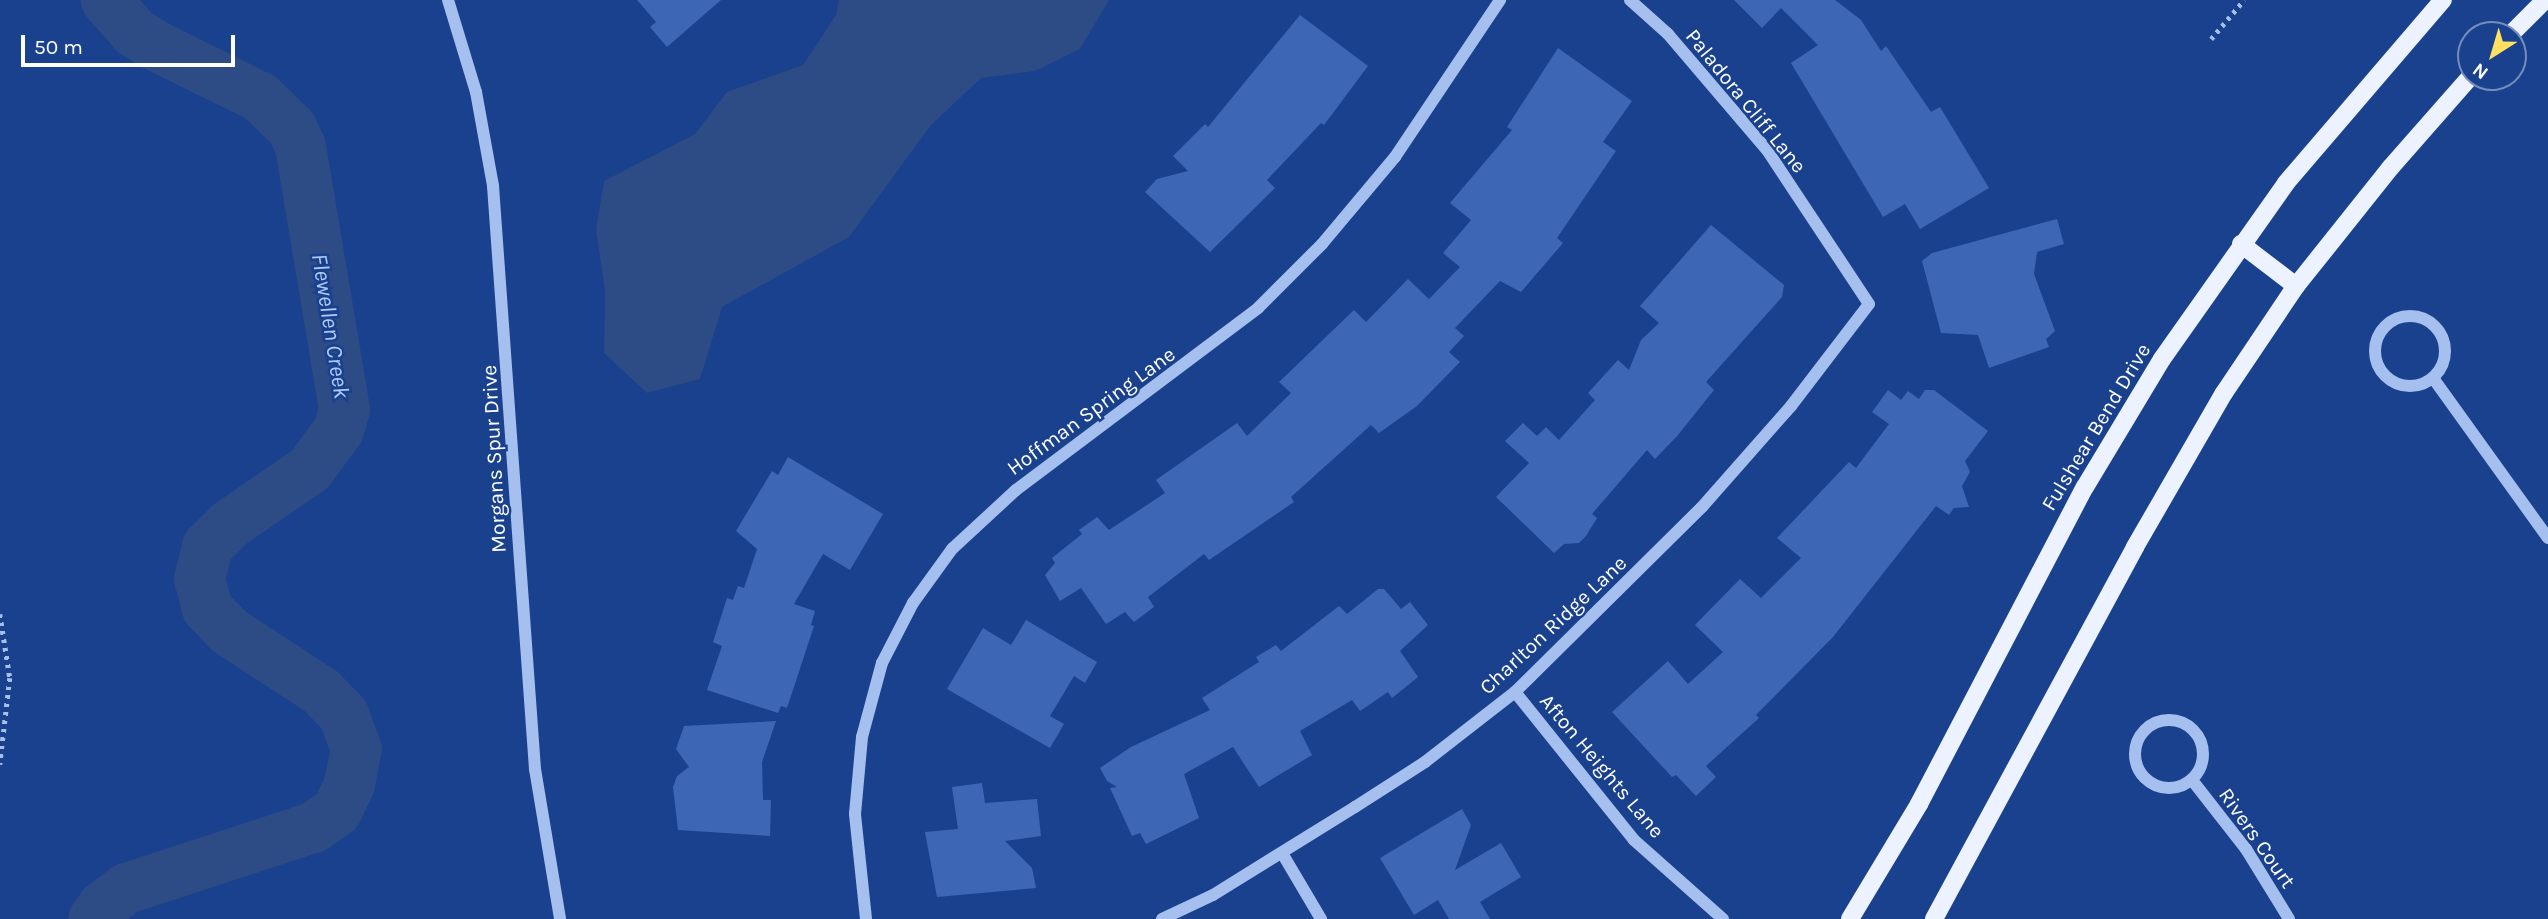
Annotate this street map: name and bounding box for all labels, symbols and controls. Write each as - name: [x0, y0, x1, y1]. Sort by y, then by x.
- scale bar: [24, 21, 238, 65]
- north arrow: [2457, 21, 2527, 91]
- street label: Paladora Cliff Lane: [1680, 24, 1812, 178]
- text: 50 m: [34, 35, 83, 59]
- text: N: [2469, 58, 2493, 84]
- water label: Flewellen Creek: [305, 252, 355, 400]
- street label: Fulshear Bend Drive: [2036, 339, 2156, 515]
- street label: Hoffman Spring Lane: [1002, 341, 1180, 481]
- street label: Morgans Spur Drive: [476, 364, 512, 554]
- street label: Charlton Ridge Lane: [1474, 550, 1632, 700]
- street label: Afton Heights Lane: [1534, 689, 1670, 843]
- street label: Rivers Court: [2213, 783, 2301, 893]

